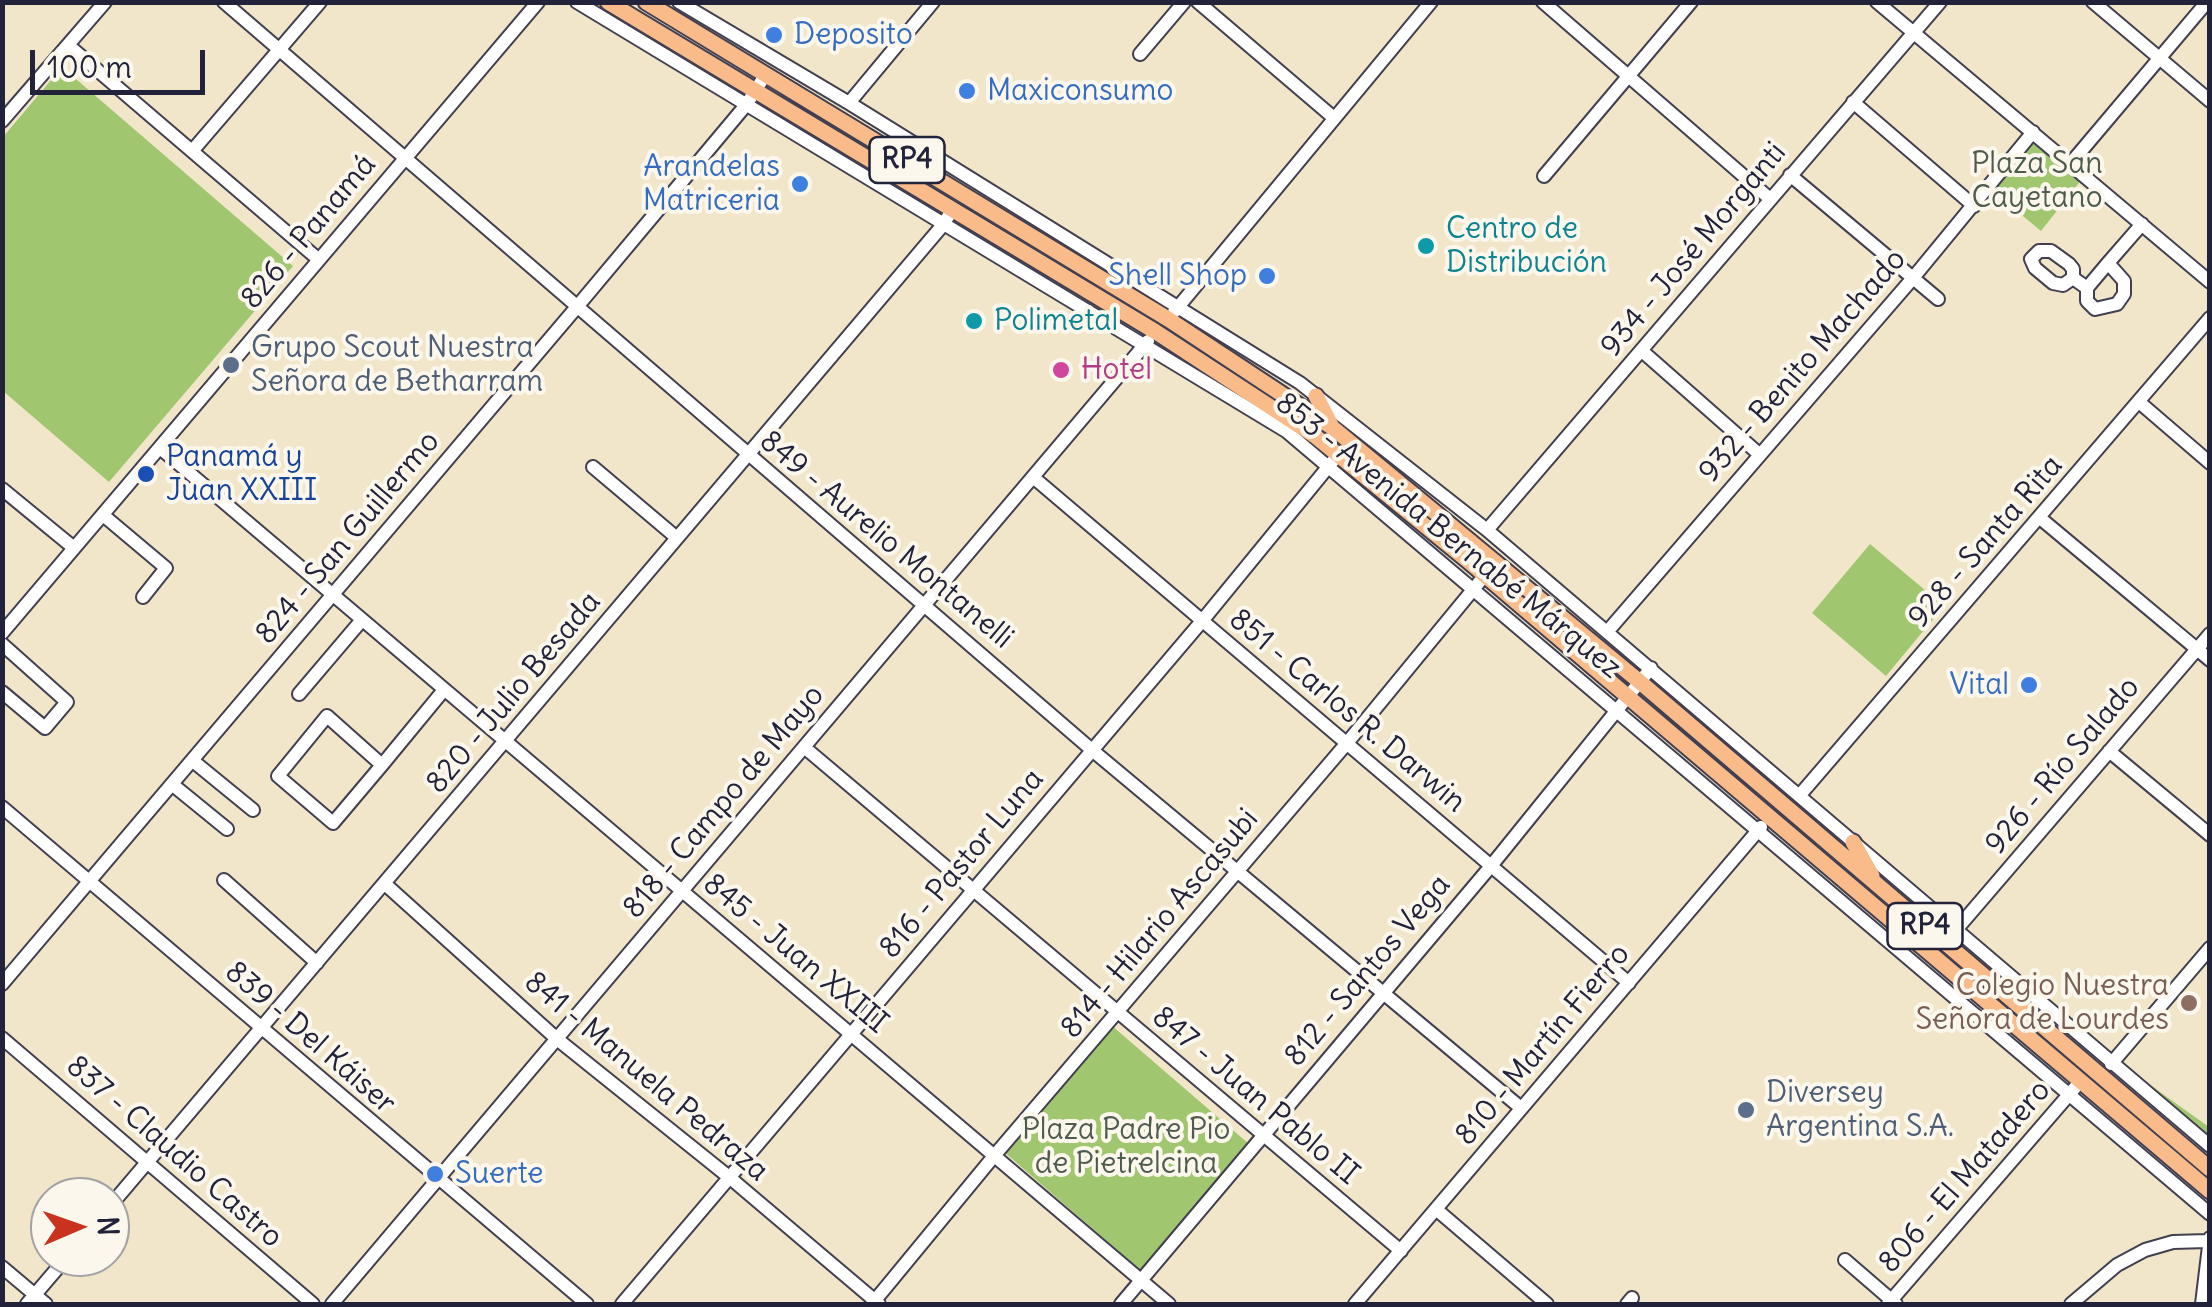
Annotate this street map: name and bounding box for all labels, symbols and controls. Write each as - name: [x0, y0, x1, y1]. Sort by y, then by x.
- place label: Deposito: [794, 17, 913, 53]
- marker: Deposito: [763, 24, 785, 46]
- scale bar: [35, 30, 210, 92]
- text: 100 m: [47, 48, 132, 86]
- place label: Maxiconsumo: [987, 73, 1173, 109]
- marker: Maxiconsumo: [956, 80, 978, 102]
- street label: 934 - José Morganti: [1594, 136, 1794, 364]
- road number: RP4: [870, 137, 944, 183]
- park label: Plaza San Cayetano: [1971, 146, 2103, 216]
- street label: 826 - Panamá: [234, 147, 384, 317]
- place label: Arandelas Matriceria: [643, 149, 780, 220]
- marker: Arandelas Matriceria: [789, 173, 811, 195]
- place label: Centro de Distribución: [1446, 211, 1607, 282]
- marker: Centro de Distribución: [1415, 235, 1437, 257]
- street label: 932 - Benito Machado: [1692, 242, 1914, 490]
- place label: Shell Shop: [1108, 258, 1247, 294]
- marker: Shell Shop: [1256, 265, 1278, 287]
- place label: Polimetal: [994, 303, 1118, 339]
- marker: Polimetal: [963, 310, 985, 332]
- place label: Grupo Scout Nuestra Señora de Betharram: [251, 330, 543, 400]
- place label: Hotel: [1081, 352, 1152, 388]
- marker: Grupo Scout Nuestra Señora de Betharram: [220, 354, 242, 376]
- marker: Hotel: [1050, 359, 1072, 381]
- street label: 853 - Avenida Bernabé Márquez: [1268, 385, 1628, 687]
- street label: 849 - Aurelio Montanelli: [752, 423, 1020, 657]
- street label: 824 - San Guillermo: [248, 424, 448, 652]
- place label: Panamá y Juan XXIII: [166, 439, 317, 510]
- street label: 928 - Santa Rita: [1901, 449, 2071, 635]
- marker: Panamá y Juan XXIII: [135, 463, 157, 485]
- street label: 820 - Julio Besada: [419, 585, 609, 801]
- street label: 851 - Carlos R. Darwin: [1221, 602, 1473, 820]
- place label: Vital: [1950, 667, 2009, 703]
- street label: 926 - Río Salado: [1979, 670, 2147, 862]
- marker: Vital: [2018, 674, 2040, 696]
- street label: 818 - Campo de Mayo: [616, 678, 832, 926]
- street label: 816 - Pastor Luna: [872, 762, 1052, 966]
- street label: 814 - Hilario Ascasubi: [1054, 802, 1266, 1046]
- street label: 845 - Juan XXIII: [695, 866, 895, 1042]
- street label: 812 - Santos Vega: [1277, 868, 1459, 1074]
- road number: RP4: [1888, 903, 1962, 949]
- street label: 810 - Martín Fierro: [1448, 937, 1638, 1153]
- street label: 839 - Del Káiser: [217, 954, 403, 1122]
- street label: 841 - Manuela Pedraza: [517, 964, 775, 1190]
- place label: Colegio Nuestra Señora de Lourdes: [1915, 968, 2169, 1038]
- marker: Colegio Nuestra Señora de Lourdes: [2178, 992, 2200, 1014]
- street label: 847 - Juan Pablo II: [1145, 999, 1365, 1193]
- street label: 837 - Claudio Castro: [59, 1048, 289, 1256]
- street label: 806 - El Matadero: [1871, 1073, 2059, 1281]
- place label: Diversey Argentina S.A.: [1766, 1075, 1954, 1146]
- marker: Diversey Argentina S.A.: [1735, 1099, 1757, 1121]
- park label: Plaza Padre Pio de Pietrelcina: [1022, 1112, 1230, 1182]
- place label: Suerte: [455, 1156, 543, 1192]
- marker: Suerte: [424, 1163, 446, 1185]
- north arrow: [30, 1177, 130, 1277]
- text: N: [90, 1216, 126, 1236]

